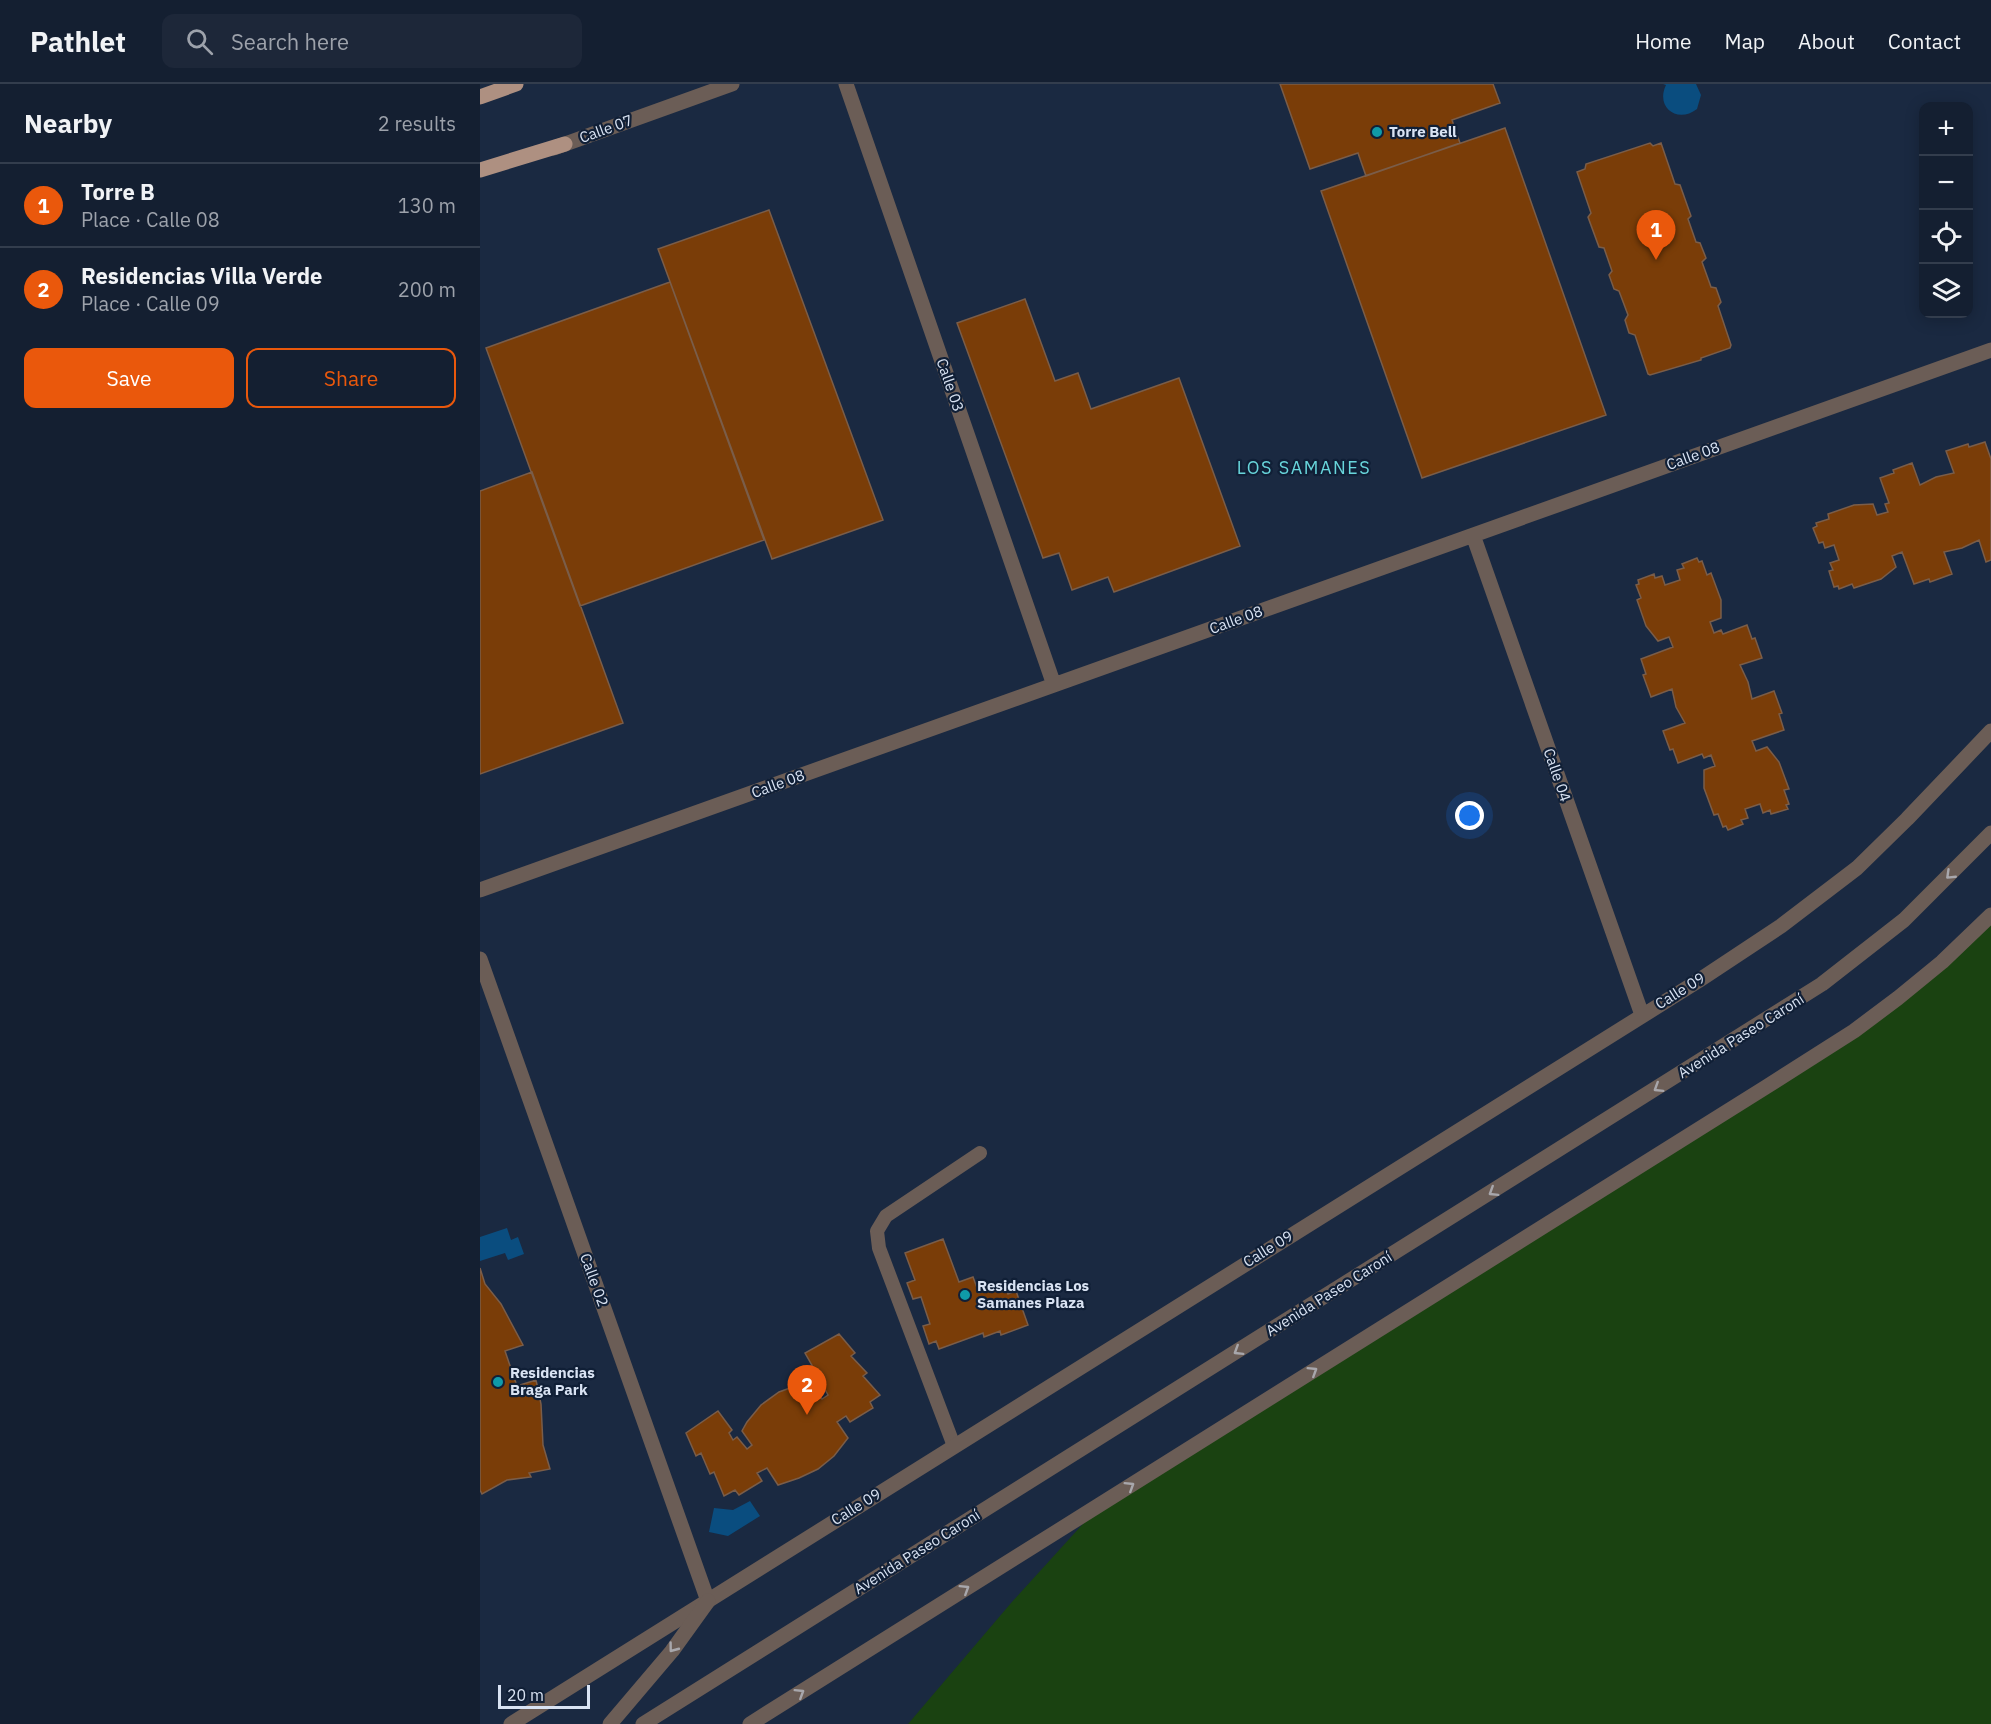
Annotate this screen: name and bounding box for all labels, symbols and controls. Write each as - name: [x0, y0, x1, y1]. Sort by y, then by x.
- search box: [162, 14, 582, 68]
- text: Pathlet: [30, 23, 126, 60]
- icon: search: [183, 25, 216, 58]
- text: Search here: [231, 27, 349, 56]
- text: Home: [1635, 27, 1692, 55]
- text: Map: [1725, 27, 1765, 55]
- text: About: [1798, 27, 1855, 55]
- text: Contact: [1888, 27, 1961, 55]
- map controls: [1919, 102, 1973, 318]
- button: +: [1919, 102, 1973, 156]
- text: Nearby: [24, 106, 112, 140]
- text: 2 results: [378, 110, 456, 137]
- street label: Calle 07: [577, 110, 635, 147]
- place label: Torre Bell: [1389, 122, 1457, 141]
- marker: Torre Bell: [1370, 125, 1384, 139]
- button: −: [1919, 156, 1973, 210]
- text: Torre B: [81, 177, 155, 206]
- text: 1: [38, 192, 50, 219]
- text: 130 m: [398, 192, 456, 219]
- text: Place · Calle 08: [81, 206, 220, 233]
- pin: 1: [1636, 210, 1676, 260]
- button: locate: [1919, 210, 1973, 264]
- text: Residencias Villa Verde: [81, 261, 322, 290]
- button: layers: [1919, 264, 1973, 318]
- text: 2: [38, 276, 50, 303]
- text: 200 m: [398, 276, 456, 303]
- text: Place · Calle 09: [81, 290, 220, 317]
- button: Save: [24, 348, 234, 408]
- button: Share: [246, 348, 456, 408]
- street label: Calle 03: [933, 356, 968, 414]
- street label: Calle 08: [1664, 437, 1722, 474]
- district label: LOS SAMANES: [1237, 456, 1371, 479]
- street label: Calle 08: [1207, 601, 1265, 638]
- street label: Calle 04: [1540, 746, 1575, 804]
- street label: Calle 08: [749, 765, 807, 802]
- your location: [1455, 801, 1484, 830]
- one-way arrow: [1947, 868, 1957, 879]
- street label: Calle 09: [1651, 968, 1708, 1013]
- street label: Avenida Paseo Caroní: [1674, 989, 1808, 1082]
- one-way arrow: [1654, 1081, 1664, 1093]
- one-way arrow: [1488, 1184, 1499, 1195]
- street label: Calle 09: [1239, 1226, 1296, 1271]
- street label: Avenida Paseo Caroní: [1262, 1247, 1396, 1340]
- street label: Calle 02: [576, 1251, 613, 1309]
- place label: Residencias Los Samanes Plaza: [977, 1276, 1090, 1312]
- marker: Residencias Los Samanes Plaza: [958, 1288, 972, 1302]
- one-way arrow: [1234, 1344, 1244, 1356]
- place label: Residencias Braga Park: [510, 1363, 595, 1399]
- pin: 2: [788, 1366, 826, 1415]
- one-way arrow: [1307, 1367, 1317, 1379]
- marker: Residencias Braga Park: [491, 1375, 505, 1389]
- one-way arrow: [1124, 1481, 1134, 1493]
- street label: Calle 09: [827, 1484, 884, 1529]
- street label: Avenida Paseo Caroní: [850, 1505, 984, 1598]
- one-way arrow: [959, 1585, 969, 1597]
- one-way arrow: [670, 1642, 681, 1653]
- scale bar: [498, 1682, 590, 1710]
- text: 20 m: [507, 1685, 544, 1705]
- one-way arrow: [794, 1688, 804, 1700]

